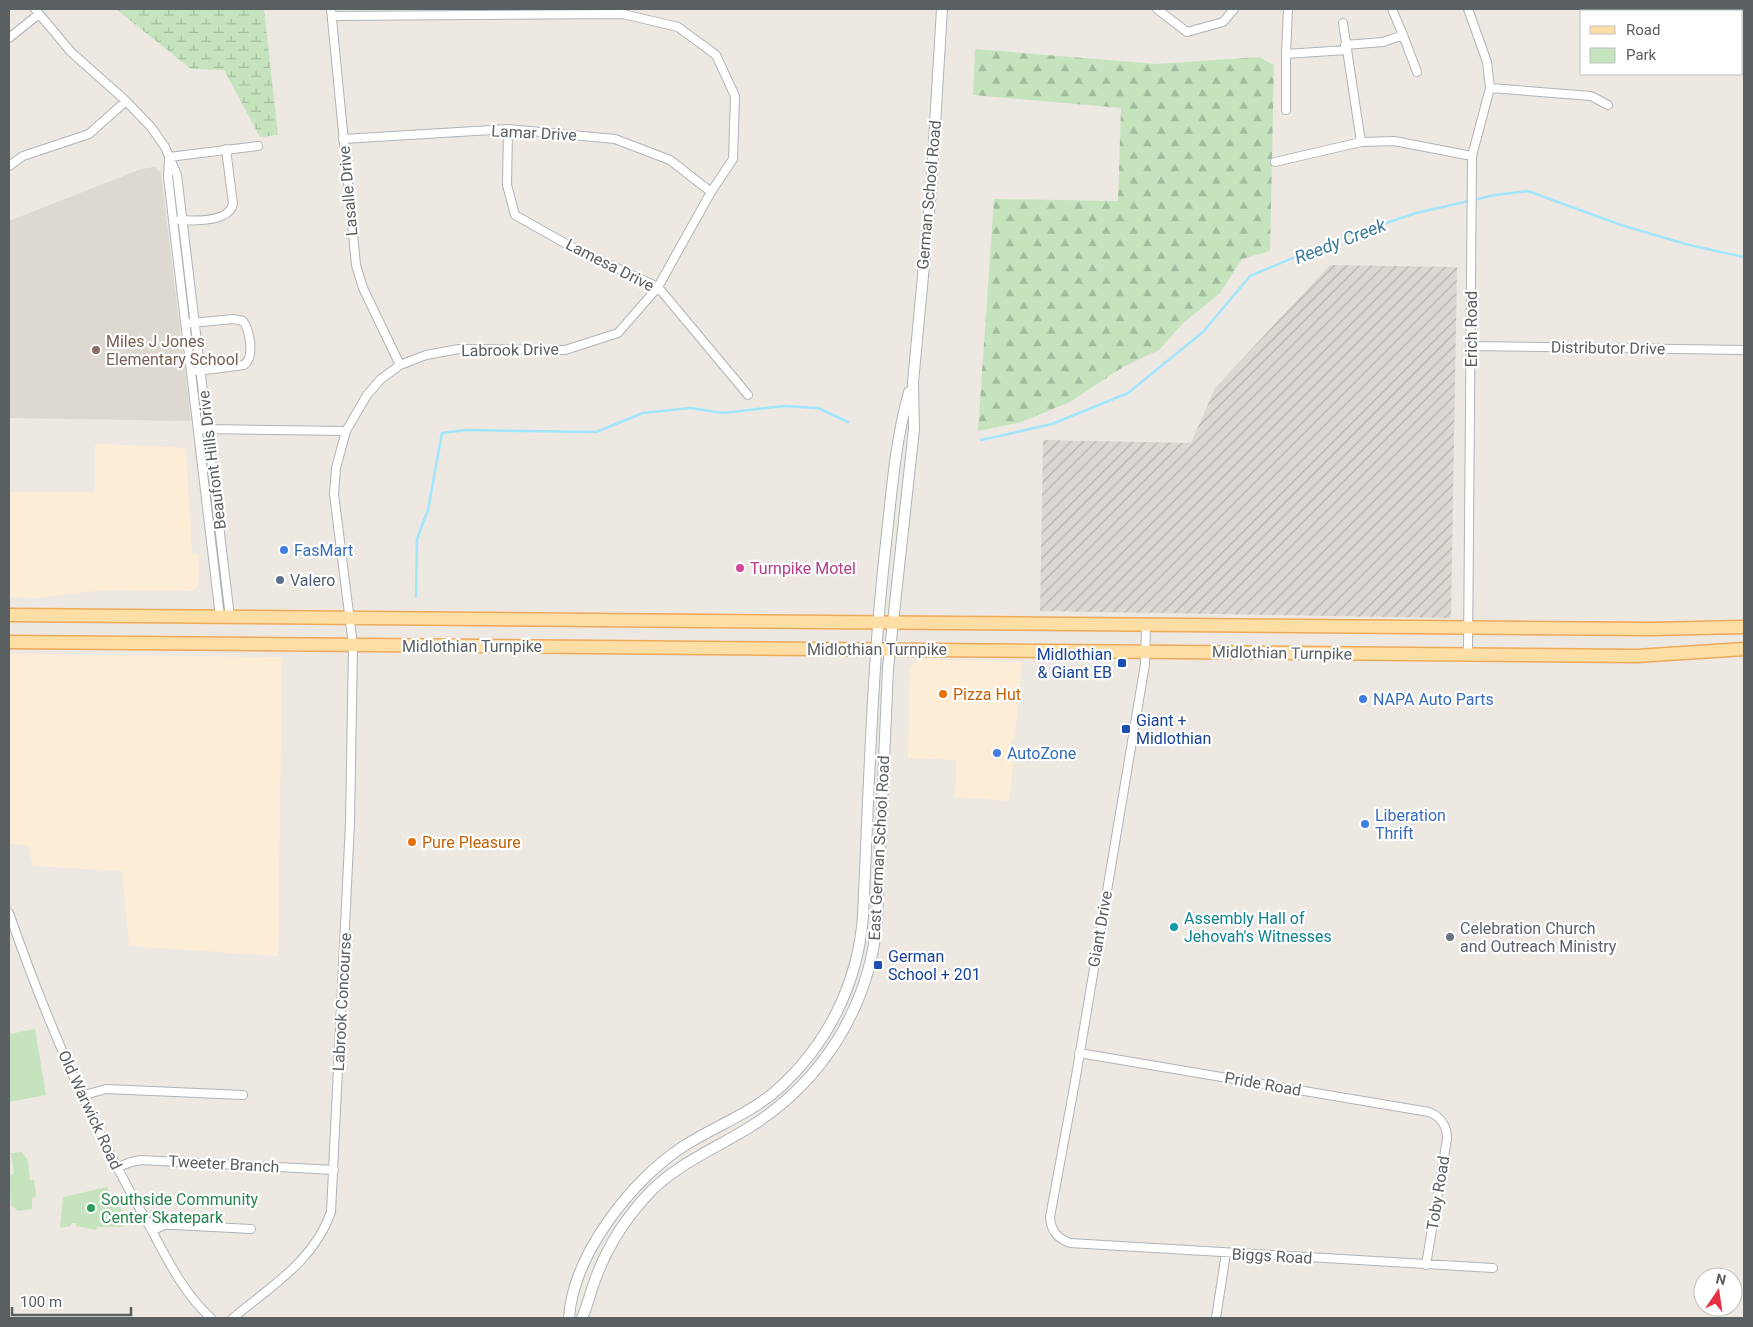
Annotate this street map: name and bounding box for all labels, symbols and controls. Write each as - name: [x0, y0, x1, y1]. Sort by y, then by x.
- legend: [1580, 10, 1743, 75]
- text: Road: [1626, 21, 1660, 39]
- text: Park: [1626, 46, 1657, 64]
- street label: German School Road: [913, 120, 945, 270]
- street label: Lamar Drive: [491, 121, 577, 145]
- street label: Lasalle Drive: [335, 145, 361, 237]
- water label: Reedy Creek: [1291, 214, 1390, 268]
- street label: Lamesa Drive: [563, 235, 657, 295]
- street label: Erich Road: [1462, 291, 1481, 367]
- place label: Miles J Jones Elementary School: [106, 332, 239, 369]
- street label: Distributor Drive: [1551, 338, 1665, 358]
- street label: Labrook Drive: [461, 340, 559, 360]
- marker: Miles J Jones Elementary School: [90, 344, 102, 356]
- street label: Beaufont Hills Drive: [194, 389, 230, 531]
- place label: FasMart: [294, 541, 353, 560]
- marker: FasMart: [278, 544, 290, 556]
- place label: Turnpike Motel: [750, 559, 856, 578]
- marker: Turnpike Motel: [734, 562, 746, 574]
- place label: Valero: [290, 571, 335, 590]
- marker: Valero: [274, 574, 286, 586]
- street label: Midlothian Turnpike: [402, 637, 542, 656]
- street label: Midlothian Turnpike: [807, 640, 947, 659]
- street label: Midlothian Turnpike: [1212, 642, 1352, 664]
- place label: Midlothian & Giant EB: [1037, 645, 1112, 682]
- marker: Midlothian & Giant EB: [1116, 657, 1128, 669]
- place label: Pizza Hut: [953, 685, 1021, 704]
- marker: Pizza Hut: [937, 688, 949, 700]
- place label: NAPA Auto Parts: [1373, 690, 1494, 709]
- marker: NAPA Auto Parts: [1357, 693, 1369, 705]
- place label: Giant + Midlothian: [1136, 711, 1211, 748]
- marker: Giant + Midlothian: [1120, 723, 1132, 735]
- place label: AutoZone: [1007, 744, 1076, 763]
- marker: AutoZone: [991, 747, 1003, 759]
- street label: East German School Road: [865, 755, 893, 941]
- place label: Liberation Thrift: [1375, 806, 1446, 843]
- marker: Liberation Thrift: [1359, 818, 1371, 830]
- place label: Pure Pleasure: [422, 833, 521, 852]
- marker: Pure Pleasure: [406, 836, 418, 848]
- street label: Giant Drive: [1084, 889, 1116, 969]
- place label: Assembly Hall of Jehovah's Witnesses: [1184, 909, 1332, 946]
- place label: Celebration Church and Outreach Ministry: [1460, 919, 1617, 956]
- marker: Assembly Hall of Jehovah's Witnesses: [1168, 921, 1180, 933]
- marker: Celebration Church and Outreach Ministry: [1444, 931, 1456, 943]
- street label: Labrook Concourse: [329, 932, 355, 1072]
- place label: German School + 201: [888, 947, 981, 984]
- marker: German School + 201: [872, 959, 884, 971]
- street label: Old Warwick Road: [54, 1047, 126, 1173]
- street label: Pride Road: [1223, 1068, 1303, 1100]
- street label: Tweeter Branch: [168, 1152, 280, 1176]
- street label: Toby Road: [1423, 1154, 1453, 1232]
- place label: Southside Community Center Skatepark: [101, 1190, 259, 1227]
- marker: Southside Community Center Skatepark: [85, 1202, 97, 1214]
- street label: Biggs Road: [1231, 1244, 1313, 1268]
- north arrow: [1693, 1267, 1743, 1317]
- text: N: [1714, 1270, 1728, 1288]
- scale bar: [12, 1284, 131, 1316]
- text: 100 m: [20, 1293, 62, 1311]

